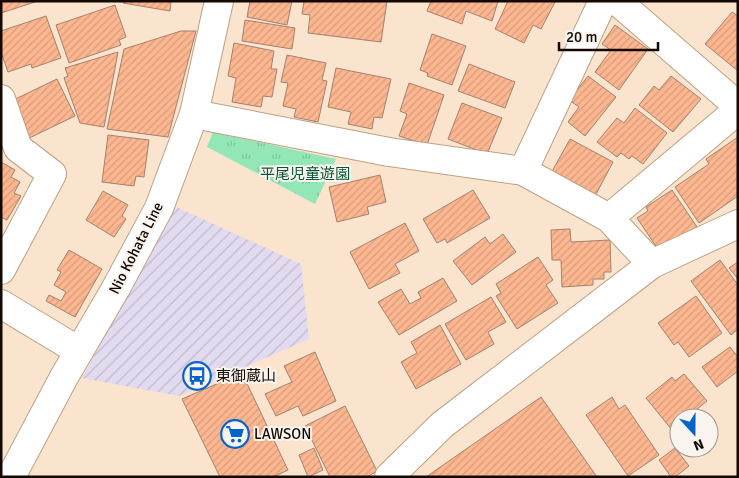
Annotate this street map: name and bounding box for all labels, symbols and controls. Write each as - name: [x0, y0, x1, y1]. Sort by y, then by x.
- scale bar: [559, 20, 658, 52]
- text: 20 m: [566, 28, 597, 46]
- park label: 平尾児童遊園: [260, 165, 350, 183]
- street label: Nio Kohata Line: [105, 199, 167, 297]
- bus stop icon: 東御蔵山: [182, 361, 212, 391]
- place label: 東御蔵山: [216, 367, 276, 385]
- north arrow: [669, 408, 719, 458]
- supermarket icon: LAWSON: [220, 419, 250, 449]
- place label: LAWSON: [254, 425, 311, 443]
- text: N: [691, 435, 706, 454]

